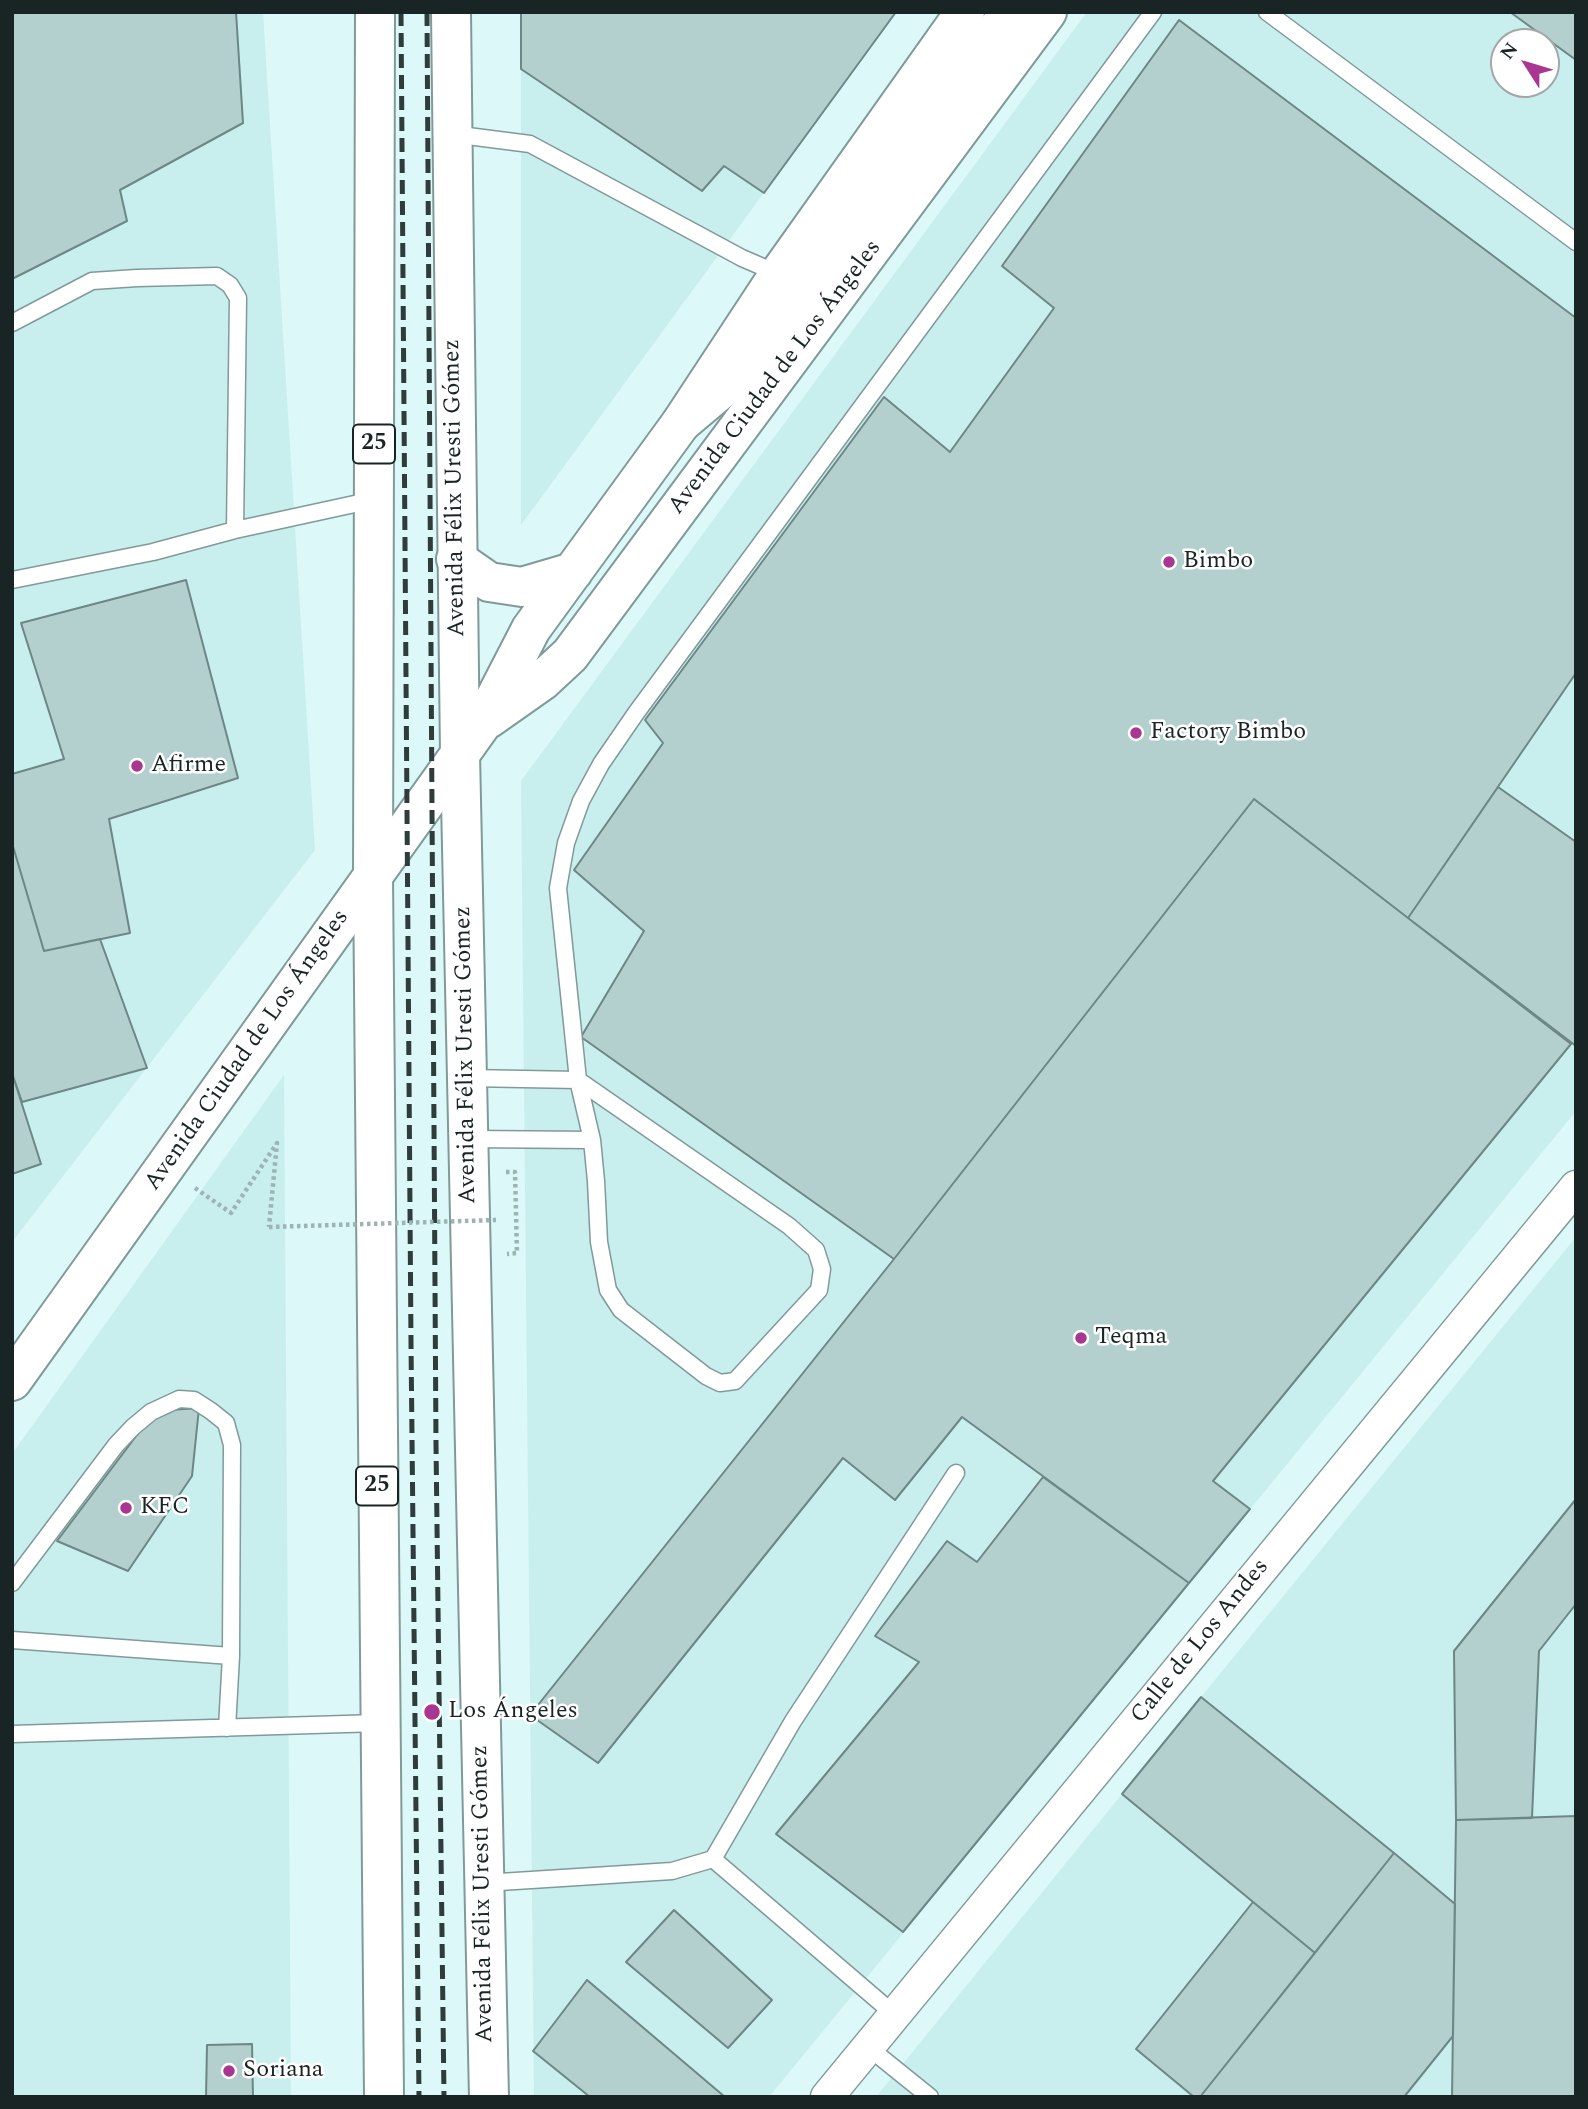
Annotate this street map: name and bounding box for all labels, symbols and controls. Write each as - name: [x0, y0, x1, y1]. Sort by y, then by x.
- north arrow: [1490, 28, 1560, 98]
- text: N: [1493, 36, 1526, 66]
- street label: Avenida Ciudad de Los Ángeles: [663, 235, 889, 521]
- street label: Avenida Félix Uresti Gómez: [439, 339, 473, 637]
- road number: 25: [353, 424, 395, 464]
- place label: Bimbo: [1183, 548, 1253, 576]
- marker: Bimbo: [1161, 554, 1177, 570]
- place label: Factory Bimbo: [1150, 719, 1306, 747]
- marker: Factory Bimbo: [1128, 725, 1144, 741]
- place label: Afirme: [151, 752, 226, 780]
- marker: Afirme: [129, 758, 145, 774]
- street label: Avenida Ciudad de Los Ángeles: [140, 905, 356, 1197]
- street label: Avenida Félix Uresti Gómez: [450, 906, 484, 1204]
- place label: Teqma: [1095, 1324, 1167, 1352]
- marker: Teqma: [1073, 1330, 1089, 1346]
- road number: 25: [356, 1466, 398, 1506]
- place label: KFC: [140, 1494, 189, 1522]
- marker: KFC: [118, 1500, 134, 1516]
- street label: Calle de Los Andes: [1126, 1554, 1276, 1730]
- place label: Los Ángeles: [448, 1698, 578, 1726]
- marker: Los Ángeles: [422, 1702, 442, 1722]
- street label: Avenida Félix Uresti Gómez: [467, 1745, 501, 2043]
- place label: Soriana: [243, 2057, 324, 2085]
- marker: Soriana: [221, 2063, 237, 2079]

